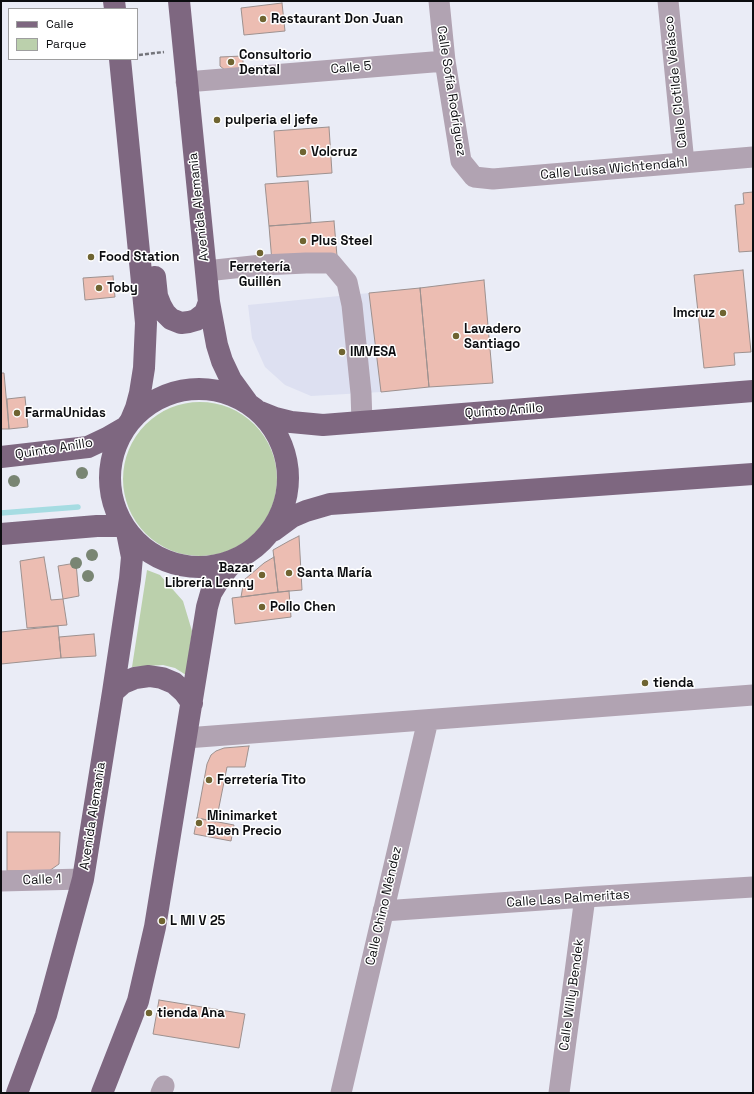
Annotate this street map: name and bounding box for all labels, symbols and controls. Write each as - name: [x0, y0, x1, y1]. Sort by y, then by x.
- legend: [8, 8, 138, 60]
- place label: Restaurant Don Juan: [271, 11, 403, 27]
- marker: Restaurant Don Juan: [258, 14, 268, 24]
- street label: Calle Clotilde Velásco: [661, 15, 691, 149]
- text: Calle: [46, 16, 74, 32]
- street label: Calle Sofía Rodríguez: [433, 25, 469, 157]
- text: Parque: [46, 36, 86, 52]
- place label: Consultorio Dental: [239, 47, 312, 78]
- marker: Consultorio Dental: [226, 57, 236, 67]
- street label: Calle 5: [330, 58, 372, 78]
- place label: pulperia el jefe: [225, 112, 318, 128]
- marker: pulperia el jefe: [212, 115, 222, 125]
- place label: Volcruz: [311, 144, 358, 160]
- marker: Volcruz: [298, 147, 308, 157]
- street label: Avenida Alemania: [186, 152, 212, 262]
- street label: Calle Luisa Wichtendahl: [540, 155, 688, 183]
- place label: Plus Steel: [311, 233, 372, 249]
- marker: Plus Steel: [298, 236, 308, 246]
- marker: Ferretería Guillén: [255, 248, 265, 258]
- place label: Food Station: [99, 249, 180, 265]
- marker: Food Station: [86, 252, 96, 262]
- place label: Ferretería Guillén: [229, 259, 291, 290]
- place label: Toby: [107, 280, 138, 296]
- marker: Toby: [94, 283, 104, 293]
- place label: Imcruz: [673, 305, 715, 321]
- marker: Imcruz: [718, 308, 728, 318]
- place label: Lavadero Santiago: [464, 321, 521, 352]
- marker: Lavadero Santiago: [451, 331, 461, 341]
- place label: IMVESA: [350, 344, 396, 360]
- marker: IMVESA: [337, 347, 347, 357]
- street label: Quinto Anillo: [464, 400, 544, 422]
- place label: FarmaUnidas: [25, 405, 106, 421]
- marker: FarmaUnidas: [12, 408, 22, 418]
- street label: Quinto Anillo: [14, 435, 94, 463]
- place label: Bazar Librería Lenny: [165, 560, 254, 591]
- place label: Santa María: [297, 565, 372, 581]
- marker: Santa María: [284, 568, 294, 578]
- marker: Bazar Librería Lenny: [257, 570, 267, 580]
- place label: Pollo Chen: [270, 599, 336, 615]
- marker: Pollo Chen: [257, 602, 267, 612]
- place label: tienda: [653, 675, 694, 691]
- marker: tienda: [640, 678, 650, 688]
- street label: Avenida Alemania: [77, 761, 109, 871]
- place label: Ferretería Tito: [217, 772, 306, 788]
- marker: Ferretería Tito: [204, 775, 214, 785]
- place label: Minimarket Buen Precio: [207, 808, 282, 839]
- marker: Minimarket Buen Precio: [194, 818, 204, 828]
- street label: Calle Chino Méndez: [363, 845, 405, 967]
- street label: Calle 1: [22, 872, 62, 888]
- street label: Calle Las Palmeritas: [506, 887, 630, 911]
- place label: L MI V 25: [170, 913, 225, 929]
- marker: L MI V 25: [157, 916, 167, 926]
- street label: Calle Willy Bendek: [556, 938, 588, 1052]
- place label: tienda Ana: [157, 1005, 225, 1021]
- marker: tienda Ana: [144, 1008, 154, 1018]

